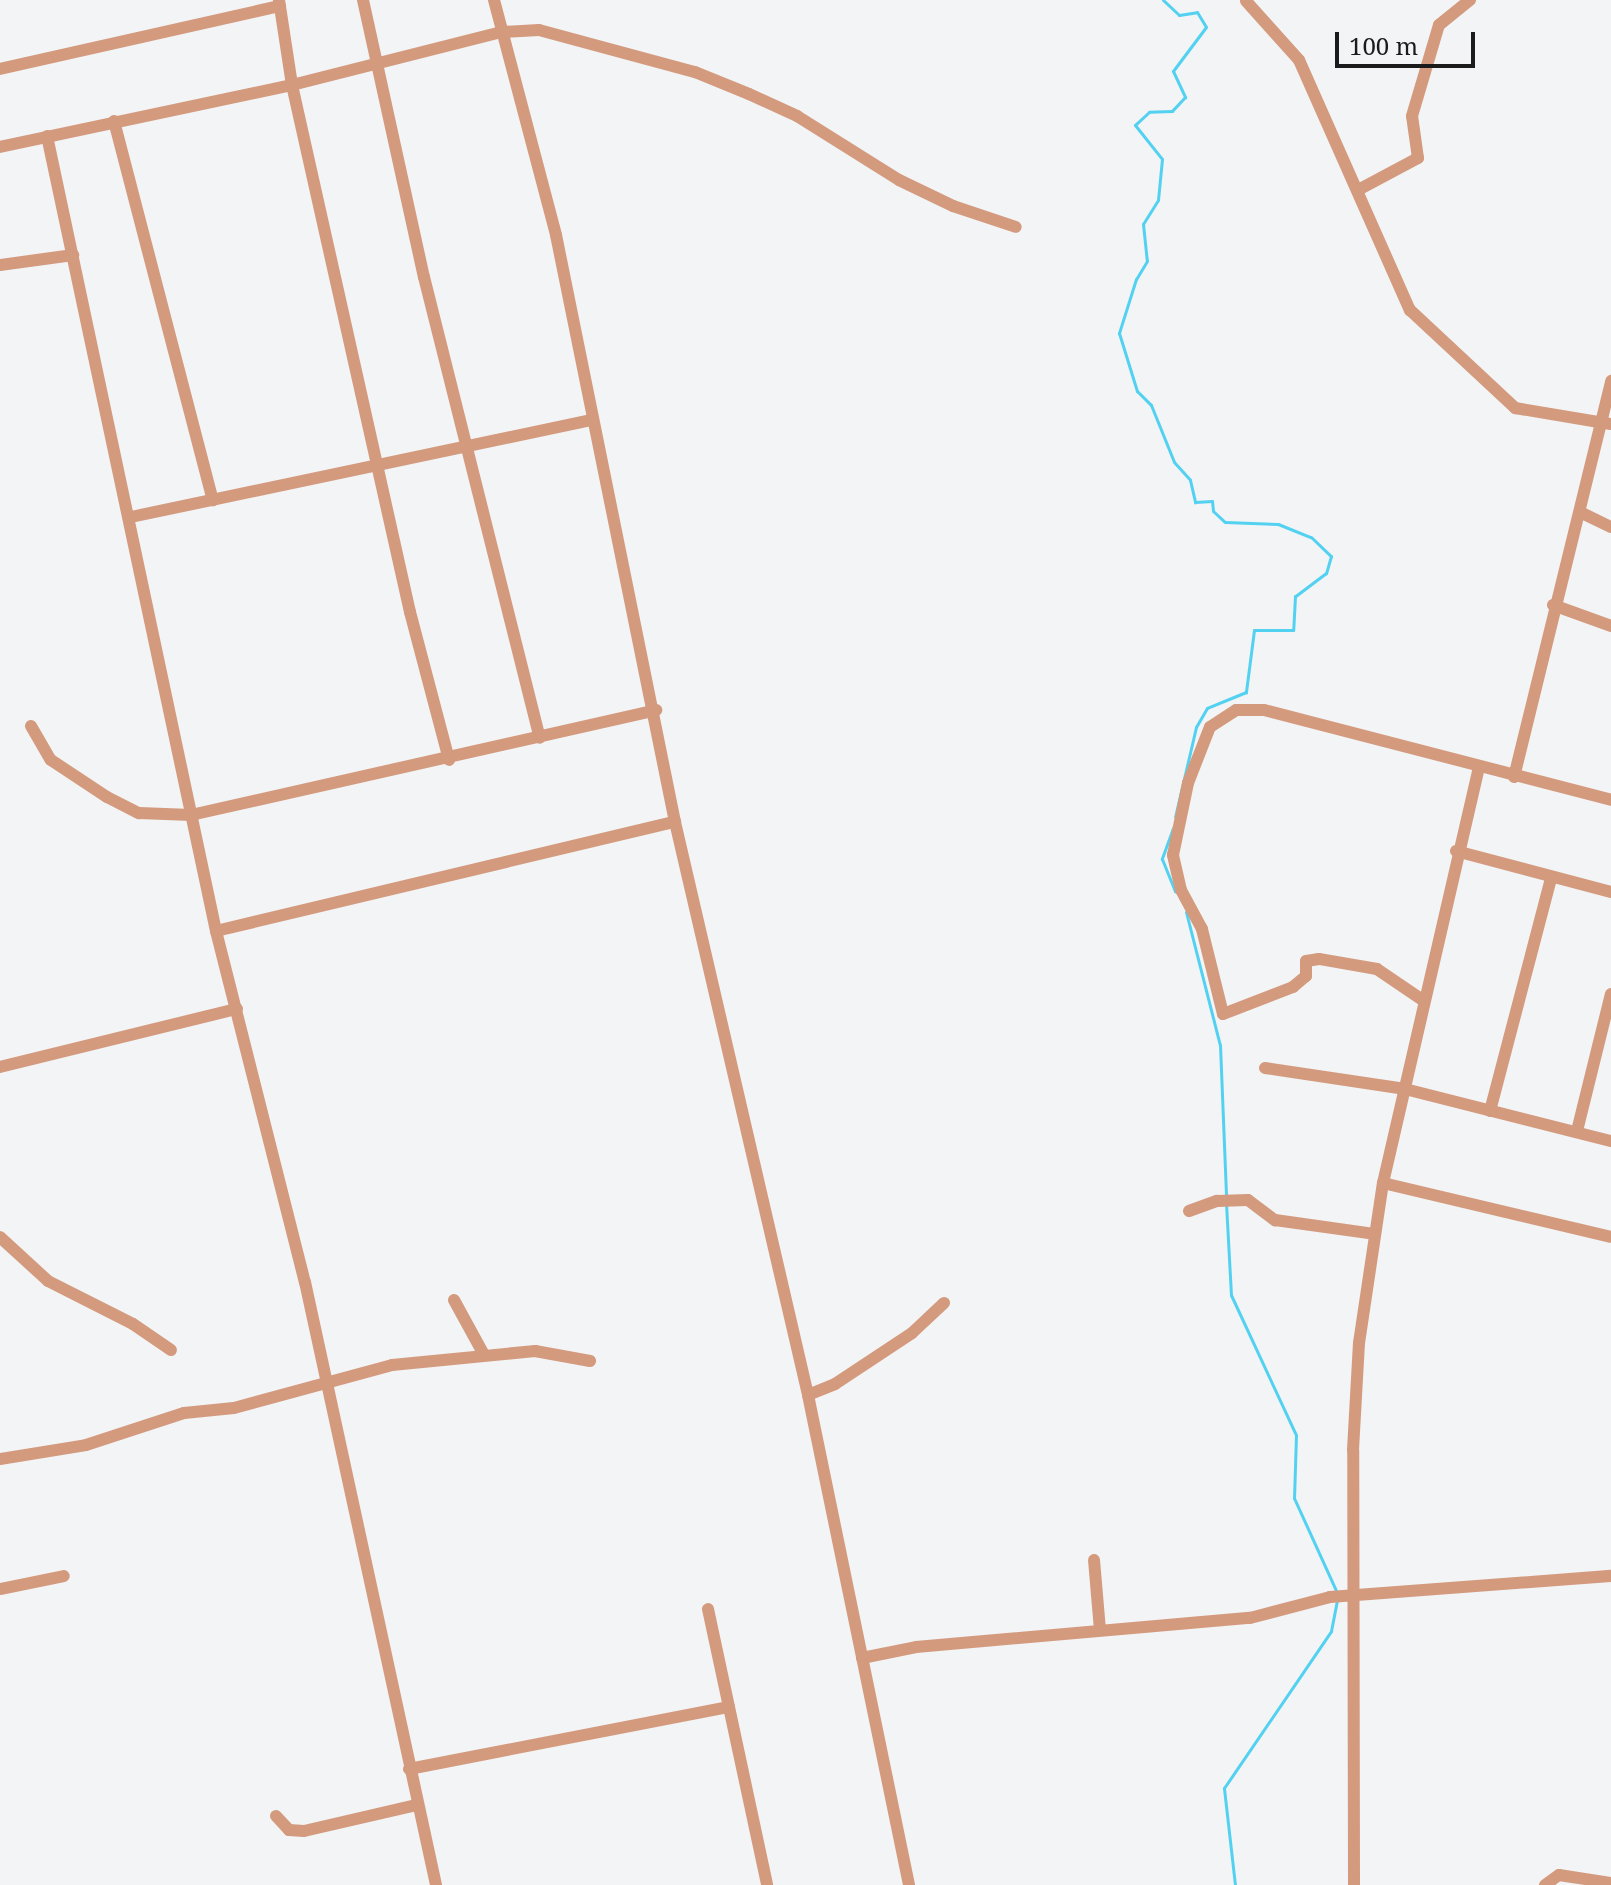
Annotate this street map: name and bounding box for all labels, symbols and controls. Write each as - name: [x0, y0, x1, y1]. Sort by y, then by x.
- scale bar: [1339, 16, 1479, 66]
- text: 100 m: [1349, 29, 1418, 62]

